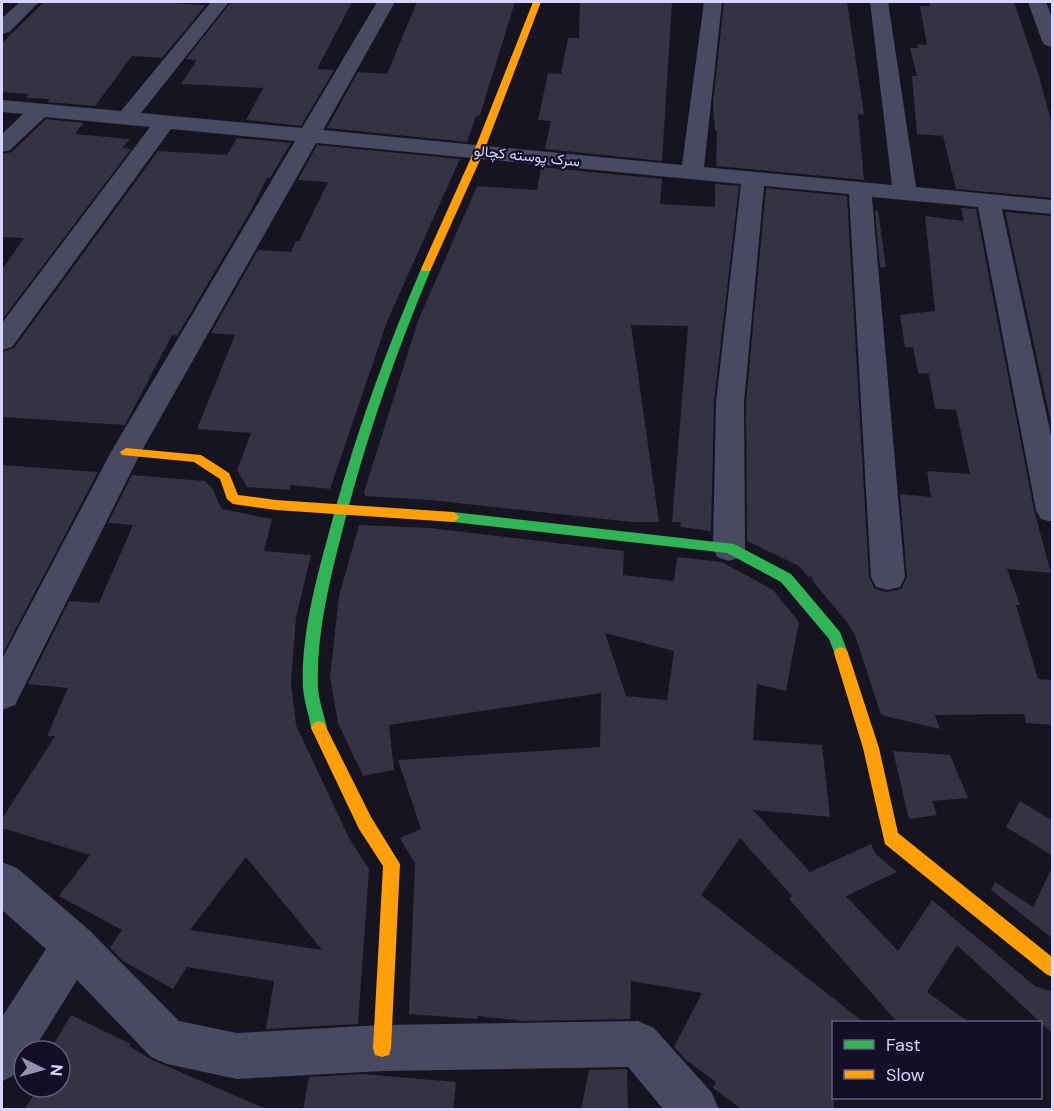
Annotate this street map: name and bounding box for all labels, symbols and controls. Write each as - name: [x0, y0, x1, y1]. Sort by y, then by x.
- street label: سرک پوسته کچالو: [473, 140, 581, 172]
- legend: [832, 1021, 1042, 1099]
- text: Fast: [886, 1033, 921, 1057]
- north arrow: [12, 1039, 72, 1099]
- text: Slow: [886, 1063, 925, 1087]
- text: N: [45, 1064, 67, 1077]

